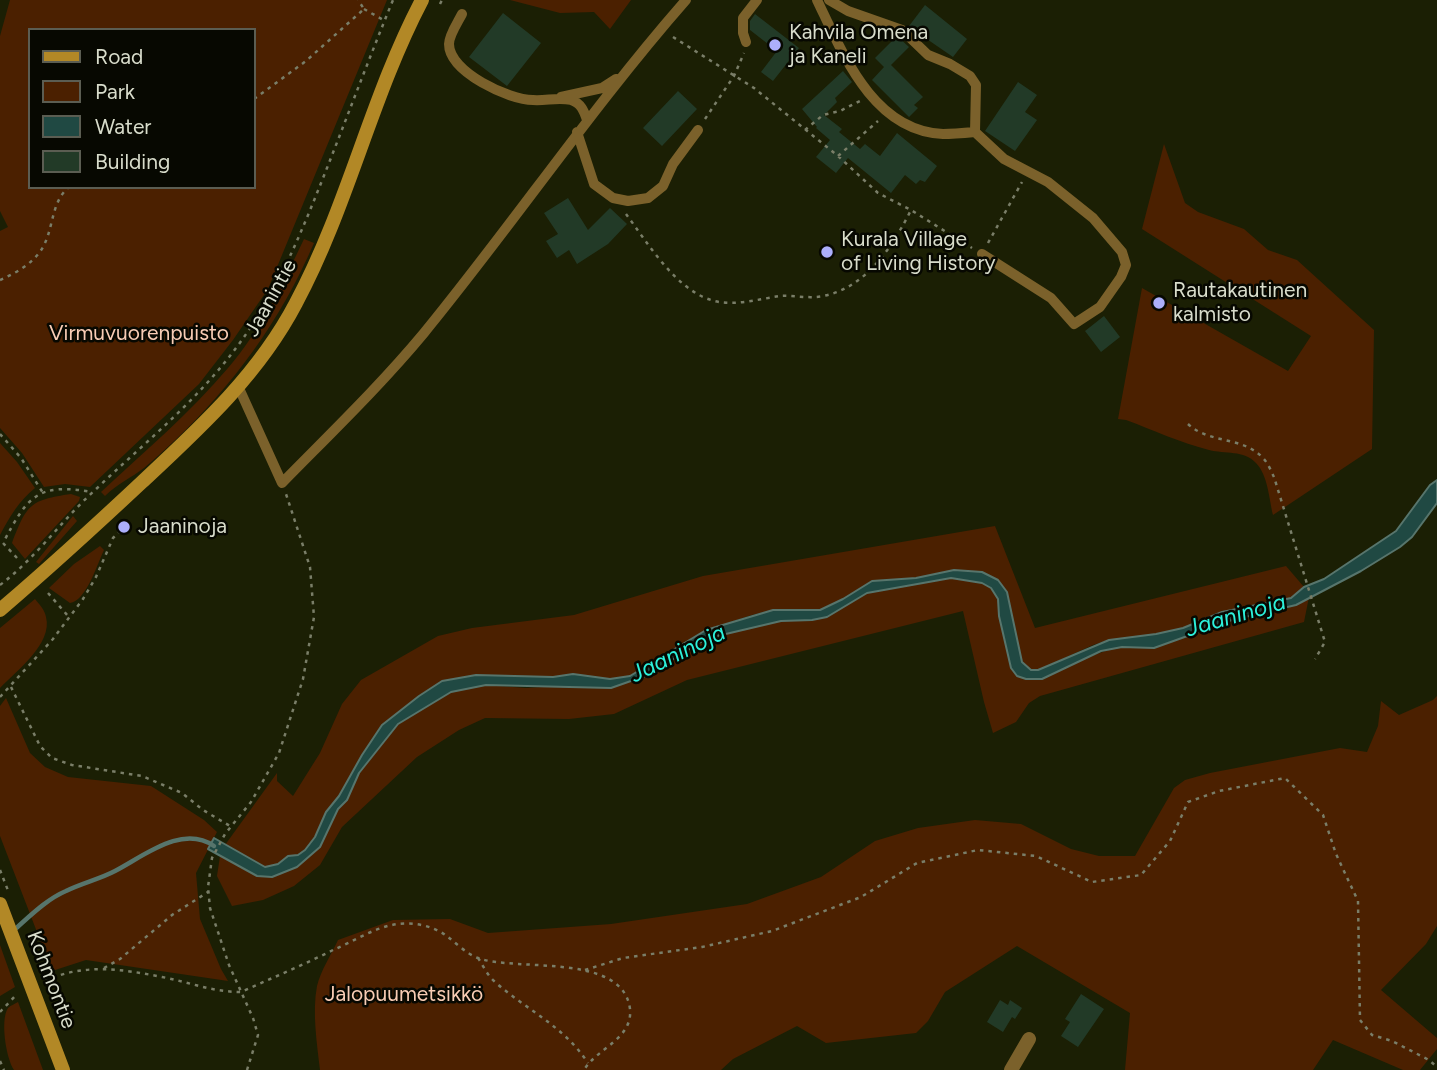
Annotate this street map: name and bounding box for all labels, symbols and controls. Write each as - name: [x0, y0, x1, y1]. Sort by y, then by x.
- place label: Kahvila Omena ja Kaneli: [789, 20, 928, 70]
- legend: [28, 28, 256, 189]
- marker: Kahvila Omena ja Kaneli: [767, 37, 783, 53]
- text: Road: [95, 44, 143, 69]
- text: Park: [95, 79, 135, 104]
- text: Water: [95, 114, 151, 139]
- text: Building: [95, 149, 170, 174]
- place label: Kurala Village of Living History: [841, 227, 996, 277]
- marker: Kurala Village of Living History: [819, 244, 835, 260]
- street label: Jaanintie: [239, 255, 303, 341]
- place label: Rautakautinen kalmisto: [1173, 278, 1307, 328]
- marker: Rautakautinen kalmisto: [1151, 295, 1167, 311]
- park label: Virmuvuorenpuisto: [49, 321, 229, 347]
- place label: Jaaninoja: [138, 514, 227, 540]
- marker: Jaaninoja: [116, 519, 132, 535]
- water label: Jaaninoja: [1183, 589, 1289, 643]
- water label: Jaaninoja: [626, 619, 730, 689]
- street label: Kohmontie: [21, 928, 81, 1032]
- park label: Jalopuumetsikkö: [325, 982, 483, 1008]

